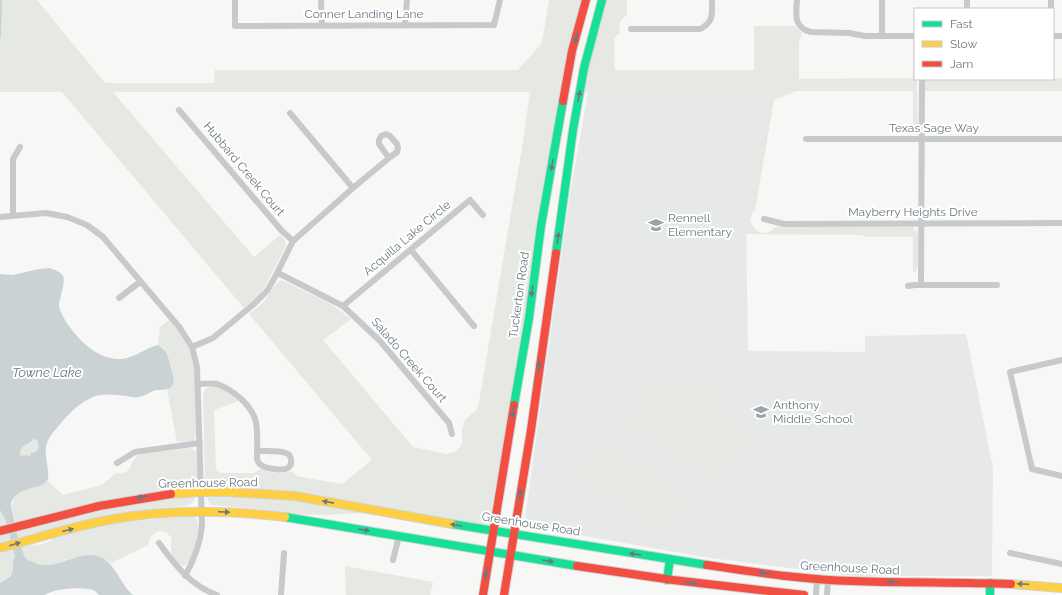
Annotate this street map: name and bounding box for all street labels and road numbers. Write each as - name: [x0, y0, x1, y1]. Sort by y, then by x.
- street label: Conner Landing Lane: [304, 7, 424, 21]
- street label: Hubbard Creek Court: [201, 119, 287, 219]
- street label: Texas Sage Way: [889, 121, 979, 135]
- street label: Acquilla Lake Circle: [361, 198, 453, 278]
- street label: Mayberry Heights Drive: [848, 205, 978, 219]
- street label: Tuckerton Road: [506, 251, 532, 339]
- street label: Salado Creek Court: [368, 315, 450, 405]
- street label: Greenhouse Road: [158, 475, 258, 491]
- street label: Greenhouse Road: [481, 509, 581, 539]
- street label: Greenhouse Road: [800, 558, 900, 578]

